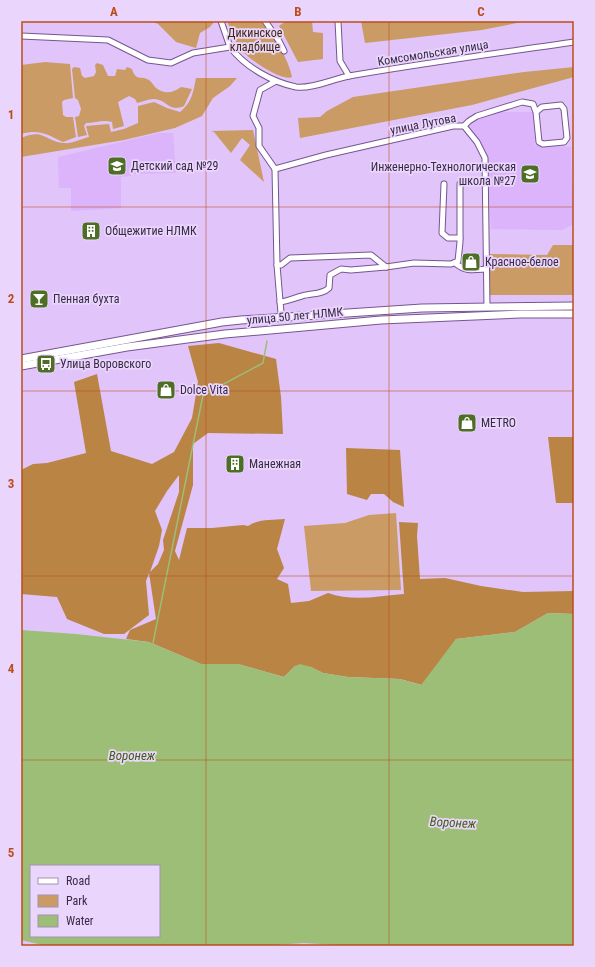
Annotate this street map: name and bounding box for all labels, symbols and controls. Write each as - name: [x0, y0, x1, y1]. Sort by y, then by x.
- text: A: [110, 4, 118, 19]
- text: B: [294, 4, 302, 19]
- text: C: [477, 4, 485, 19]
- park label: Дикинское кладбище: [228, 26, 283, 54]
- street label: Комсомольская улица: [377, 37, 490, 69]
- text: 1: [8, 107, 14, 122]
- street label: улица Лутова: [389, 111, 457, 137]
- school or university icon: Детский сад №29: [106, 155, 128, 177]
- place label: Детский сад №29: [131, 159, 218, 173]
- place label: Инженерно-Технологическая школа №27: [371, 160, 516, 188]
- school or university icon: Инженерно-Технологическая школа №27: [519, 163, 541, 185]
- building icon: Общежитие НЛМК: [80, 220, 102, 242]
- place label: Общежитие НЛМК: [105, 224, 197, 238]
- shop icon: Красное-белое: [460, 251, 482, 273]
- place label: Красное-белое: [485, 255, 559, 269]
- bar icon: Пенная бухта: [28, 288, 50, 310]
- text: 2: [8, 291, 15, 306]
- place label: Пенная бухта: [53, 292, 120, 306]
- street label: улица 50 лет НЛМК: [246, 305, 344, 327]
- bus stop icon: Улица Воровского: [35, 353, 57, 375]
- place label: Улица Воровского: [60, 357, 151, 371]
- shop icon: Dolce Vita: [155, 379, 177, 401]
- place label: Dolce Vita: [180, 383, 229, 397]
- shop icon: METRO: [456, 412, 478, 434]
- place label: METRO: [481, 416, 516, 430]
- building icon: Манежная: [224, 453, 246, 475]
- place label: Манежная: [249, 457, 301, 471]
- text: 3: [8, 476, 14, 491]
- text: 4: [8, 661, 15, 676]
- water label: Воронеж: [109, 748, 156, 763]
- water label: Воронеж: [429, 814, 477, 831]
- text: 5: [8, 845, 15, 860]
- legend: [30, 865, 160, 937]
- text: Road: [66, 874, 90, 888]
- text: Park: [66, 894, 88, 908]
- text: Water: [66, 914, 94, 928]

